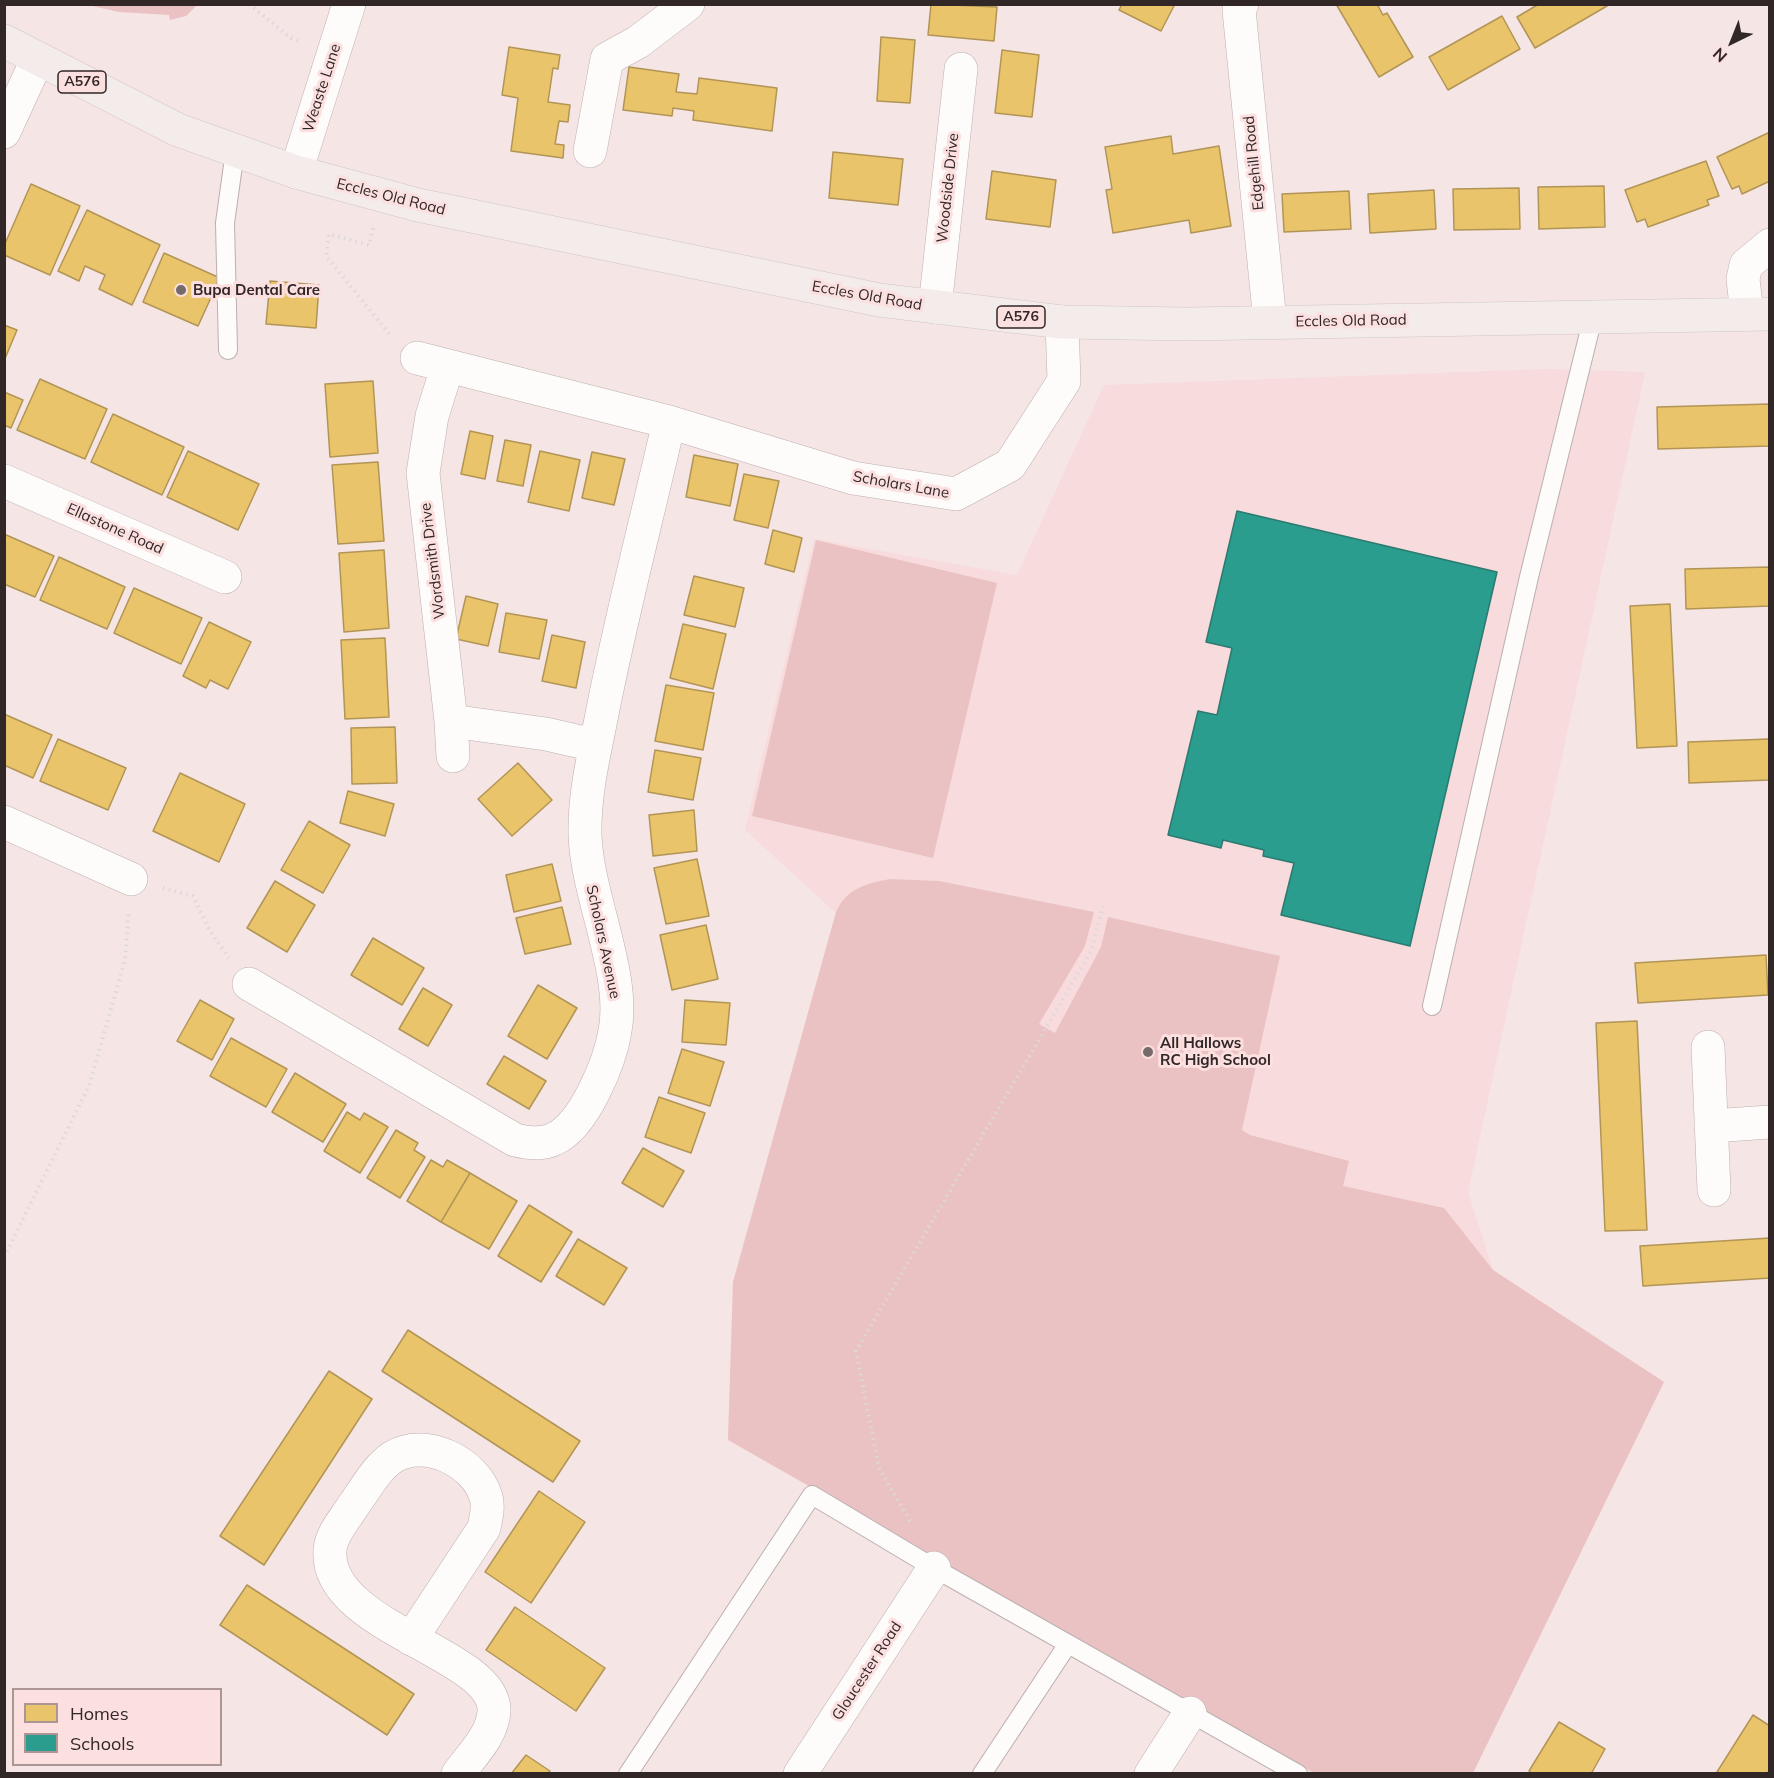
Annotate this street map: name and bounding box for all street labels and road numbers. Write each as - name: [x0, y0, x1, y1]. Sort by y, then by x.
- street label: Weaste Lane: [299, 42, 345, 134]
- road number: A576: [58, 71, 106, 93]
- street label: Edgehill Road: [1240, 115, 1268, 211]
- street label: Woodside Drive: [933, 132, 963, 244]
- street label: Eccles Old Road: [335, 175, 447, 219]
- street label: Eccles Old Road: [811, 277, 923, 315]
- road number: A576: [997, 306, 1045, 328]
- street label: Eccles Old Road: [1295, 311, 1407, 331]
- street label: Scholars Lane: [851, 468, 951, 502]
- street label: Ellastone Road: [64, 500, 166, 558]
- street label: Wordsmith Drive: [417, 502, 449, 620]
- street label: Scholars Avenue: [582, 884, 624, 1000]
- street label: Gloucester Road: [828, 1618, 906, 1724]

